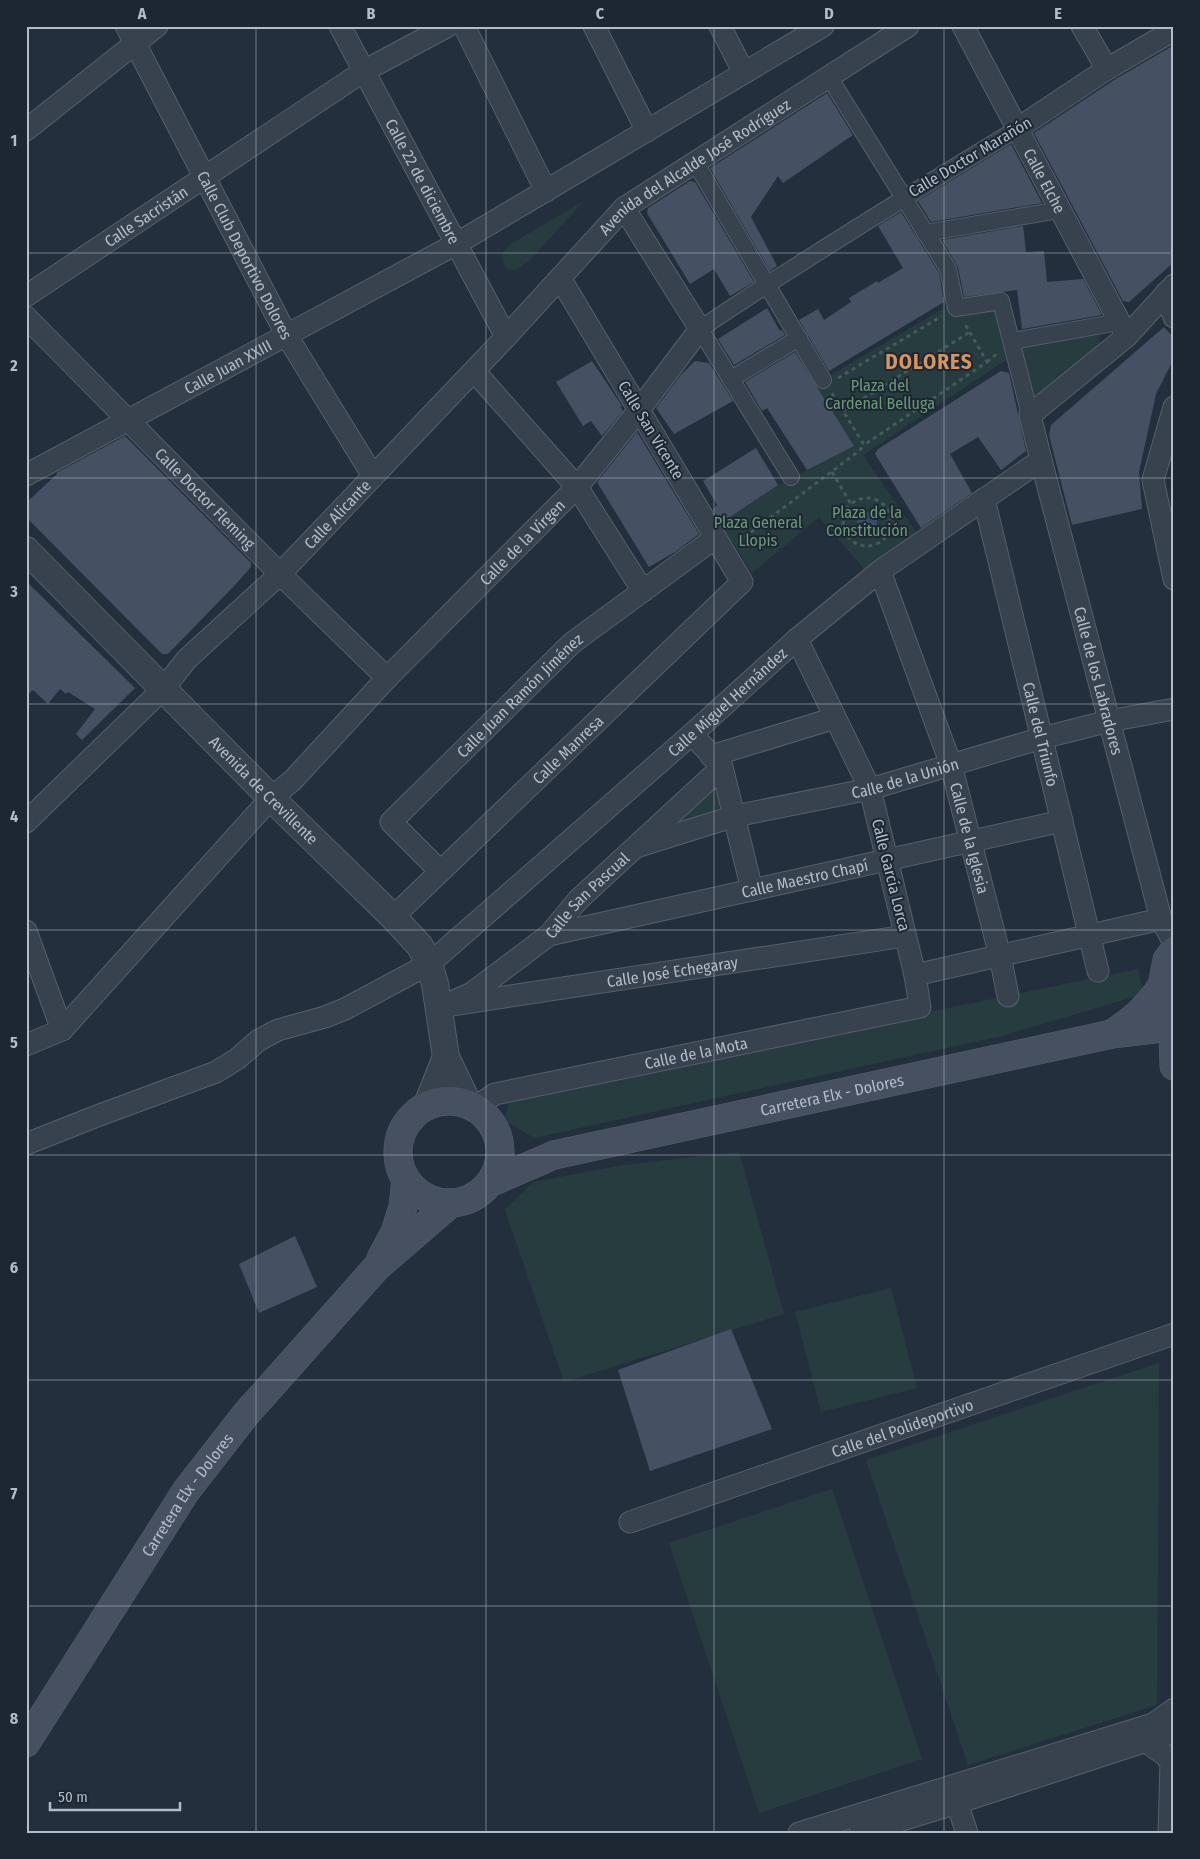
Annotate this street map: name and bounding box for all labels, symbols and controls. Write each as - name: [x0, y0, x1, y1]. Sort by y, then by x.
- text: A: [137, 4, 147, 23]
- text: B: [367, 4, 376, 23]
- text: C: [596, 4, 605, 23]
- text: D: [824, 4, 834, 23]
- text: E: [1054, 4, 1062, 23]
- street label: Avenida del Alcalde José Rodríguez: [595, 95, 794, 239]
- street label: Calle Doctor Marañón: [905, 113, 1035, 201]
- street label: Calle 22 de diciembre: [382, 115, 464, 247]
- text: 1: [11, 131, 17, 150]
- street label: Calle Elche: [1020, 145, 1070, 216]
- street label: Calle Club Deportivo Dolores: [193, 168, 297, 342]
- street label: Calle Sacristán: [101, 182, 191, 251]
- street label: Calle Juan XXIII: [181, 335, 275, 398]
- district label: DOLORES: [885, 349, 973, 375]
- text: 2: [9, 356, 18, 375]
- park label: Plaza del Cardenal Belluga: [825, 376, 935, 413]
- street label: Calle San Vicente: [614, 377, 688, 483]
- street label: Calle Doctor Fleming: [151, 444, 260, 553]
- street label: Calle Alicante: [300, 476, 374, 553]
- street label: Calle de la Virgen: [476, 495, 569, 589]
- park label: Plaza de la Constitución: [826, 503, 908, 540]
- park label: Plaza General Llopis: [714, 513, 802, 550]
- text: 3: [9, 582, 18, 601]
- street label: Calle de los Labradores: [1070, 605, 1127, 757]
- street label: Calle Juan Ramón Jiménez: [453, 629, 586, 761]
- street label: Calle Miguel Hernández: [664, 644, 791, 760]
- street label: Calle del Triunfo: [1019, 680, 1063, 788]
- street label: Calle Manresa: [528, 711, 607, 788]
- street label: Avenida de Crevillente: [205, 732, 322, 848]
- street label: Calle de la Unión: [850, 754, 961, 802]
- street label: Calle de la Iglesia: [946, 780, 993, 896]
- text: 4: [10, 807, 18, 826]
- street label: Calle García Lorca: [868, 817, 914, 933]
- street label: Calle San Pascual: [541, 848, 633, 942]
- street label: Calle Maestro Chapí: [740, 855, 870, 901]
- street label: Calle José Echegaray: [605, 952, 740, 991]
- text: 5: [10, 1033, 18, 1052]
- street label: Calle de la Mota: [643, 1033, 749, 1073]
- street label: Carretera Elx - Dolores: [758, 1070, 906, 1120]
- text: 6: [10, 1258, 18, 1277]
- street label: Calle del Polideportivo: [829, 1395, 976, 1461]
- street label: Carretera Elx - Dolores: [137, 1429, 237, 1560]
- text: 7: [11, 1484, 18, 1503]
- text: 8: [10, 1709, 19, 1728]
- scale bar: [50, 1779, 180, 1811]
- text: 50 m: [58, 1788, 88, 1806]

